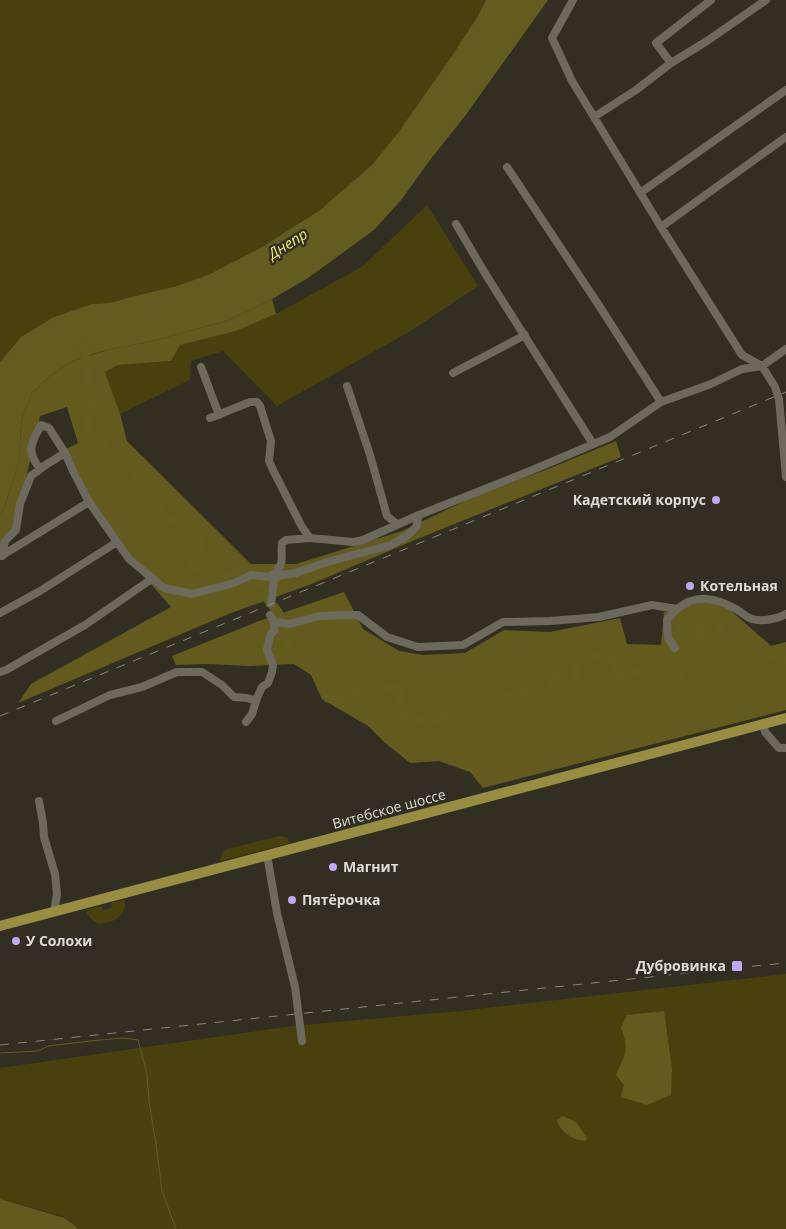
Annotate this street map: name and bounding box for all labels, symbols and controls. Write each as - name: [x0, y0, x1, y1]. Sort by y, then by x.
- water label: Днепр: [262, 223, 311, 264]
- place label: Кадетский корпус: [573, 490, 706, 509]
- marker: Кадетский корпус: [710, 494, 722, 506]
- place label: Котельная: [700, 576, 778, 595]
- marker: Котельная: [684, 580, 696, 592]
- street label: Витебское шоссе: [330, 784, 448, 833]
- place label: Магнит: [343, 857, 399, 876]
- marker: Магнит: [327, 861, 339, 873]
- place label: Пятёрочка: [302, 890, 381, 909]
- marker: Пятёрочка: [286, 894, 298, 906]
- place label: У Солохи: [26, 931, 92, 950]
- marker: У Солохи: [10, 935, 22, 947]
- place label: Дубровинка: [636, 956, 726, 975]
- marker: Дубровинка: [730, 959, 744, 973]

